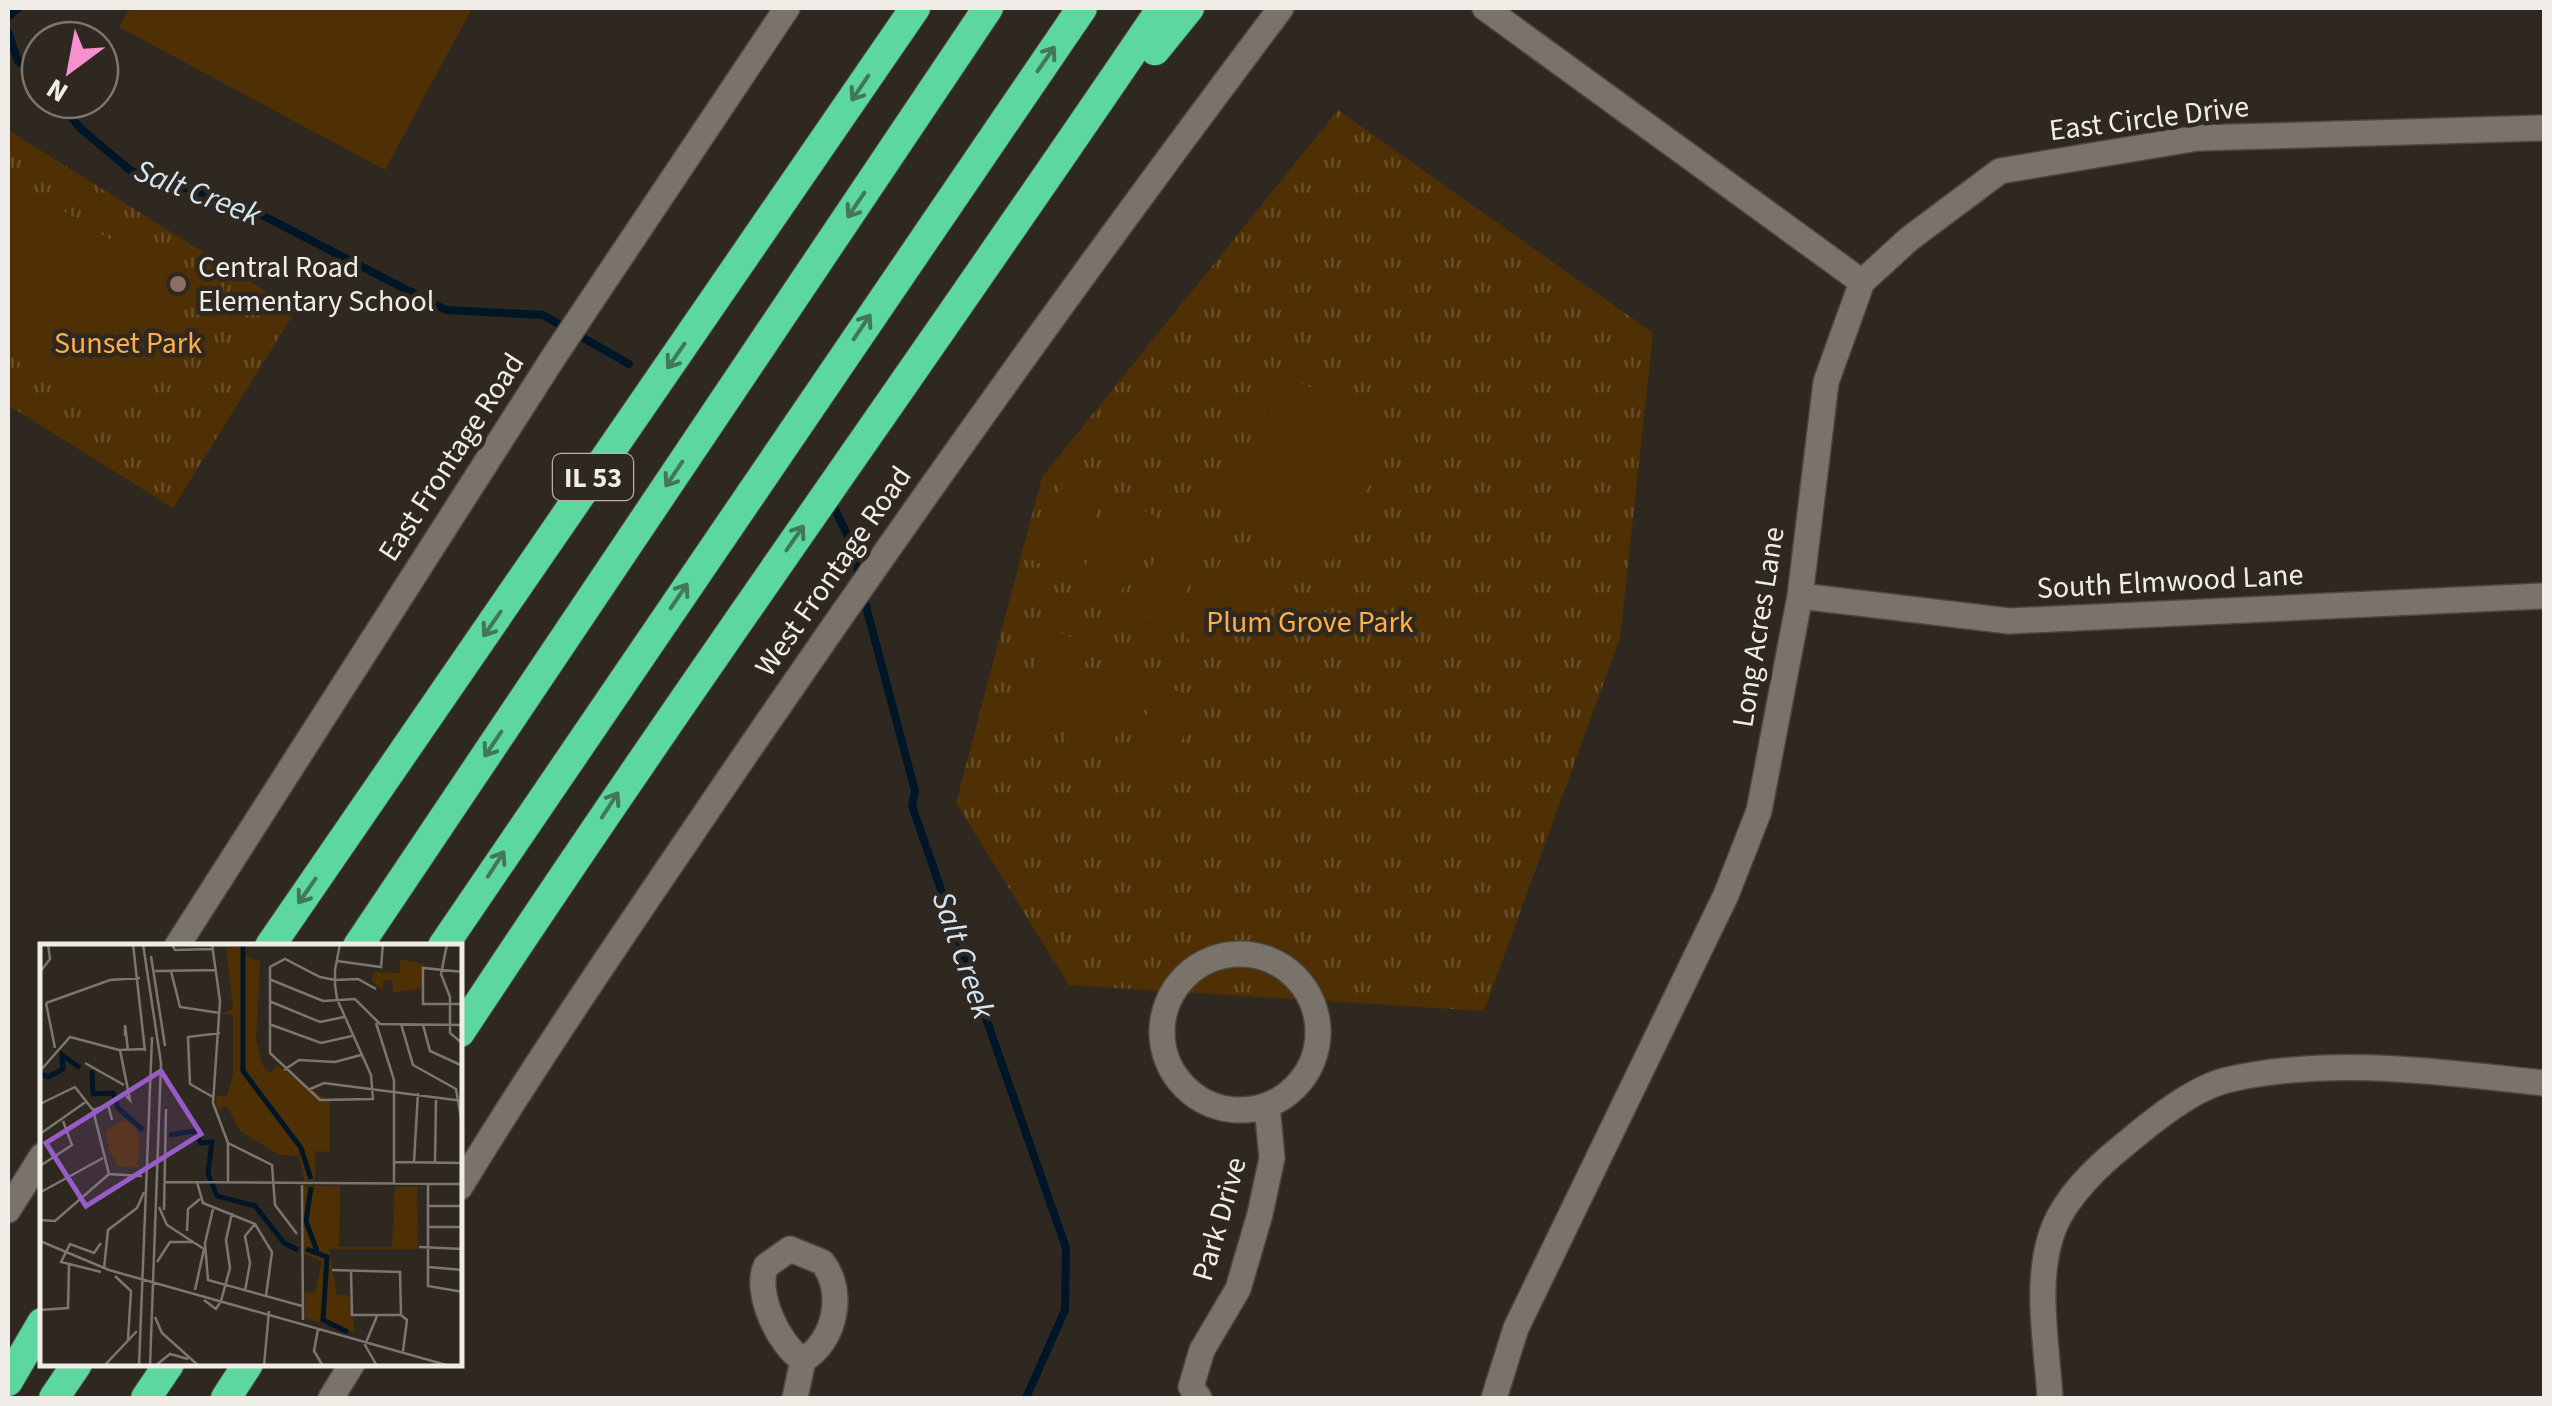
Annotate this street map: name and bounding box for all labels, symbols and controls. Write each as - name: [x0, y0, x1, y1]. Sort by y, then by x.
- north arrow: [20, 20, 120, 120]
- one-way arrow: [1035, 46, 1056, 74]
- text: N: [39, 68, 76, 112]
- one-way arrow: [850, 74, 871, 102]
- street label: East Circle Drive: [2047, 85, 2251, 152]
- water label: Salt Creek: [128, 148, 268, 238]
- one-way arrow: [845, 190, 866, 218]
- place label: Central Road Elementary School: [198, 246, 435, 323]
- marker: Central Road Elementary School: [167, 273, 189, 295]
- one-way arrow: [851, 313, 872, 341]
- park label: Sunset Park: [54, 322, 202, 365]
- one-way arrow: [666, 341, 687, 369]
- street label: East Frontage Road: [368, 345, 535, 570]
- road number: IL 53: [553, 454, 633, 500]
- street label: West Frontage Road: [745, 457, 922, 685]
- one-way arrow: [664, 460, 685, 488]
- street label: Long Acres Lane: [1721, 524, 1796, 730]
- one-way arrow: [784, 525, 805, 552]
- street label: South Elmwood Lane: [2036, 553, 2304, 610]
- one-way arrow: [668, 582, 689, 610]
- park label: Plum Grove Park: [1206, 601, 1414, 644]
- one-way arrow: [482, 609, 503, 637]
- one-way arrow: [483, 730, 504, 758]
- one-way arrow: [599, 791, 620, 819]
- one-way arrow: [486, 851, 507, 879]
- one-way arrow: [297, 877, 318, 905]
- water label: Salt Creek: [920, 885, 1007, 1026]
- inset map: [40, 944, 462, 1366]
- street label: Park Drive: [1181, 1152, 1258, 1286]

